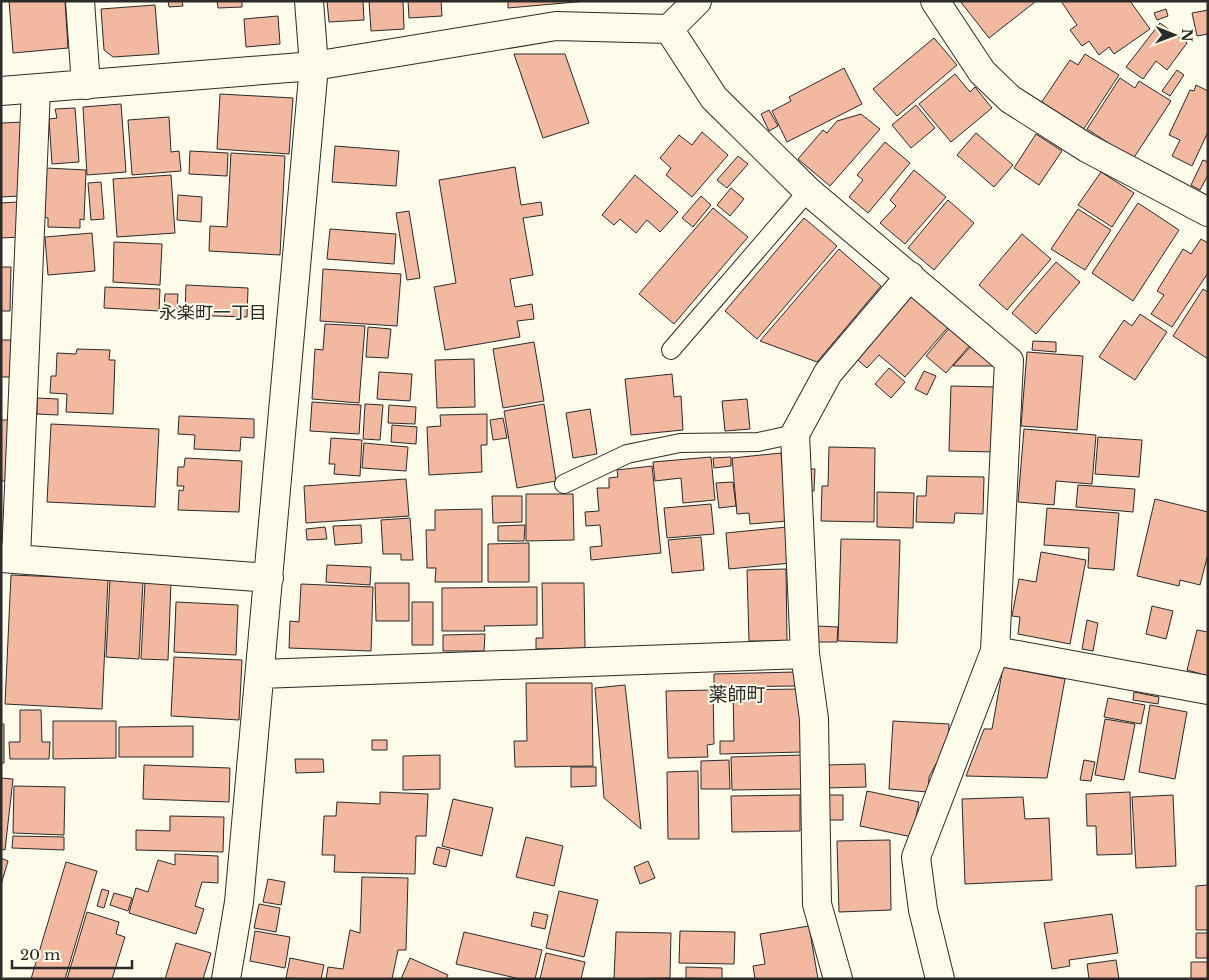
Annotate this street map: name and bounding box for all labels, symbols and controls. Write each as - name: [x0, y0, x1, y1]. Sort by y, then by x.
- north arrow: [1149, 10, 1199, 60]
- text: N: [1178, 28, 1196, 42]
- district label: 永楽町一丁目: [159, 302, 267, 324]
- district label: 薬師町: [708, 683, 766, 706]
- scale bar: [12, 938, 132, 970]
- text: 20 m: [20, 945, 60, 964]

